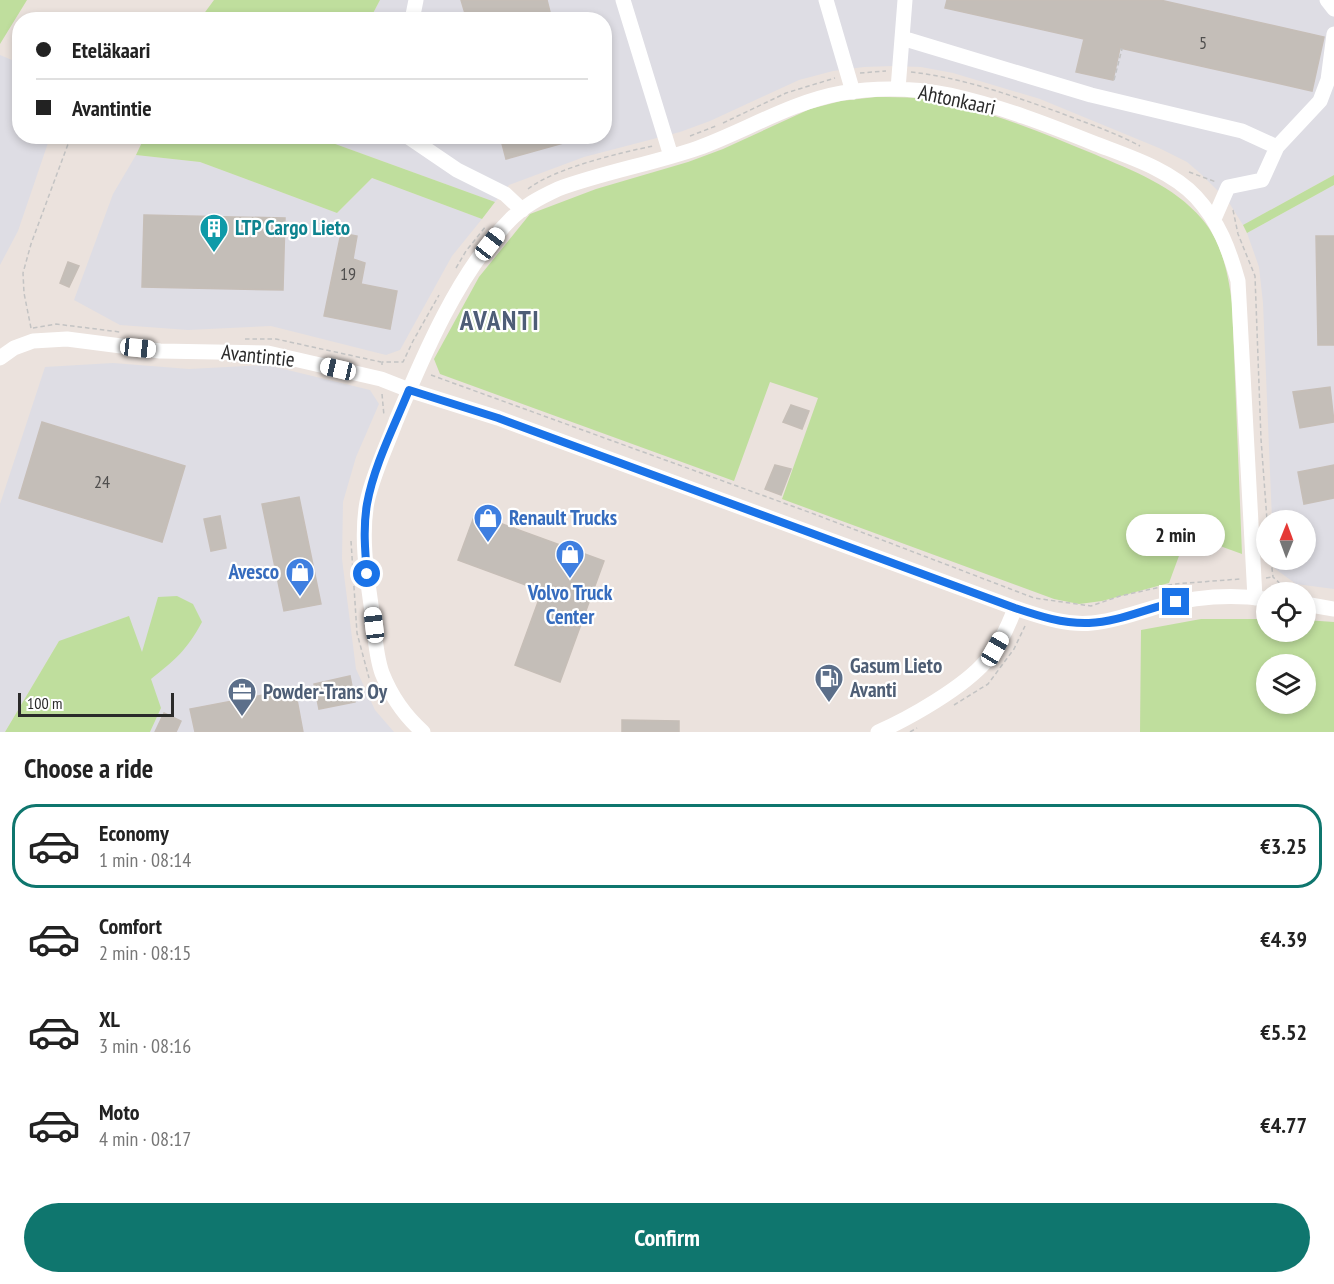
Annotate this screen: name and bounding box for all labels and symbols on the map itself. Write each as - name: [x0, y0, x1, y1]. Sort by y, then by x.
- house number: 5: [1199, 31, 1207, 54]
- street label: Ahtonkaari: [916, 78, 998, 121]
- building icon: LTP Cargo Lieto: [198, 212, 230, 254]
- place label: LTP Cargo Lieto: [235, 214, 350, 241]
- car: [472, 224, 508, 264]
- house number: 19: [340, 262, 356, 285]
- district label: AVANTI: [459, 303, 540, 337]
- car: [119, 337, 157, 359]
- street label: Avantintie: [220, 338, 296, 373]
- car: [318, 356, 358, 382]
- house number: 24: [94, 470, 110, 493]
- shop icon: Renault Trucks: [472, 502, 504, 544]
- place label: Renault Trucks: [509, 504, 617, 531]
- north arrow: [1256, 510, 1316, 570]
- callout: 2 min: [1126, 515, 1226, 557]
- shop icon: Volvo Truck Center: [554, 538, 586, 580]
- shop icon: Avesco: [284, 556, 316, 598]
- place label: Avesco: [227, 558, 279, 585]
- route start: [353, 560, 380, 587]
- place label: Volvo Truck Center: [527, 579, 613, 630]
- route end: [1162, 588, 1189, 615]
- car: [363, 606, 385, 644]
- car: [978, 629, 1012, 669]
- place label: Gasum Lieto Avanti: [849, 652, 942, 703]
- fuel station icon: Gasum Lieto Avanti: [813, 662, 845, 704]
- office icon: Powder-Trans Oy: [226, 676, 258, 718]
- place label: Powder-Trans Oy: [263, 678, 388, 705]
- scale bar: [18, 690, 174, 718]

